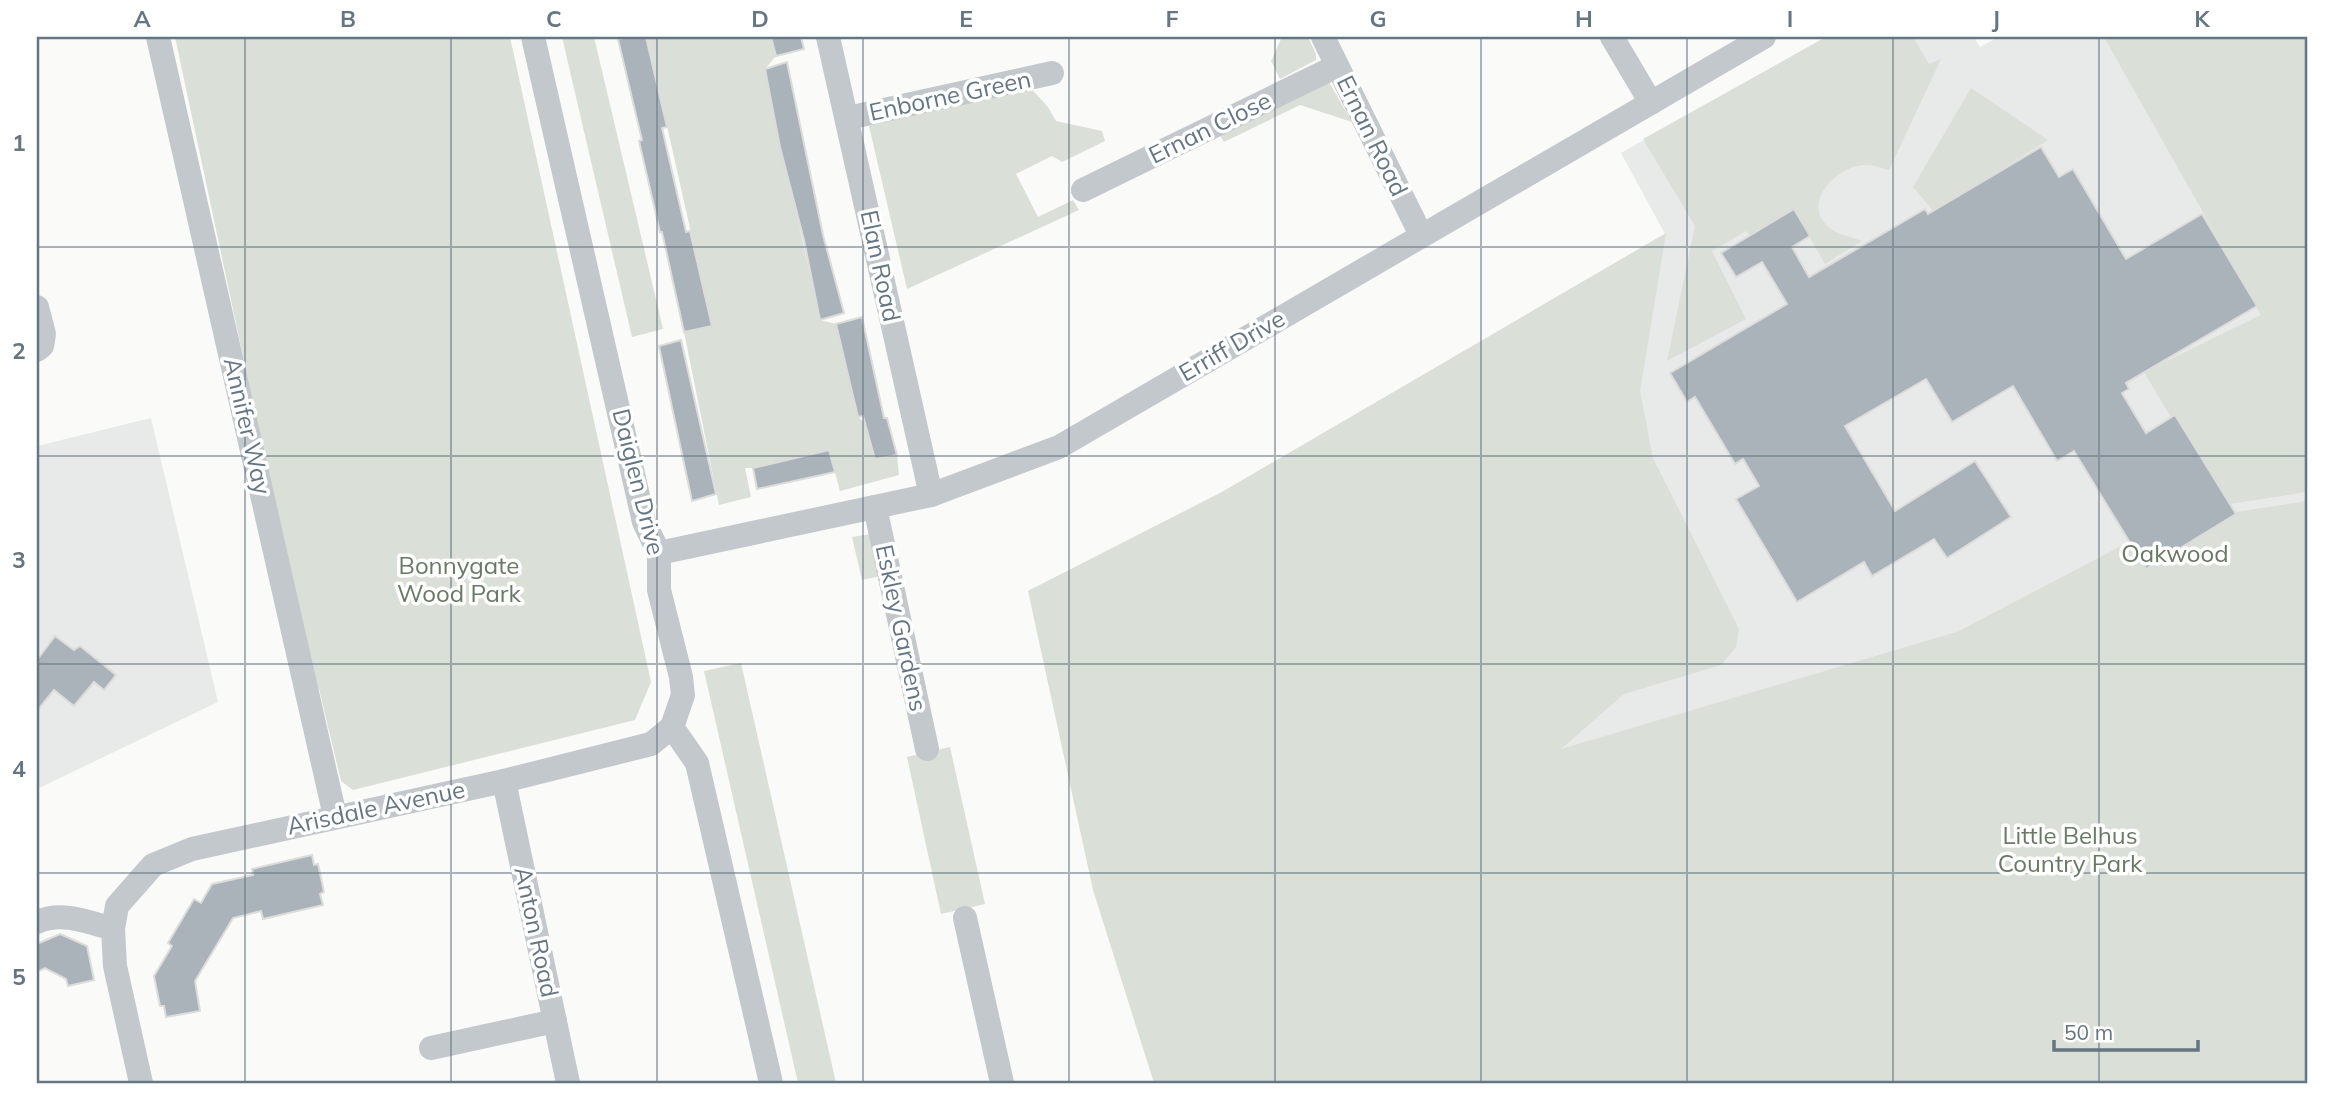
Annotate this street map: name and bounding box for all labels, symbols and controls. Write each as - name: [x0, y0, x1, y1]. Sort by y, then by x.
- text: A: [133, 4, 151, 33]
- text: B: [340, 4, 356, 33]
- text: C: [546, 4, 562, 33]
- text: D: [751, 4, 769, 33]
- text: E: [959, 4, 973, 33]
- text: F: [1165, 4, 1179, 33]
- text: G: [1369, 4, 1387, 33]
- text: H: [1575, 4, 1593, 33]
- text: I: [1787, 4, 1793, 33]
- text: J: [1992, 4, 2000, 33]
- text: K: [2194, 4, 2211, 33]
- street label: Enborne Green: [866, 63, 1033, 127]
- street label: Ernan Road: [1331, 70, 1415, 201]
- street label: Ernan Close: [1143, 85, 1276, 170]
- text: 1: [12, 128, 26, 157]
- street label: Elan Road: [855, 207, 907, 324]
- street label: Erriff Drive: [1173, 303, 1290, 387]
- text: 2: [12, 336, 26, 365]
- street label: Annifer Way: [218, 354, 278, 497]
- street label: Daiglen Drive: [606, 406, 672, 558]
- park label: Oakwood: [2121, 538, 2229, 568]
- street label: Eskley Gardens: [870, 542, 934, 714]
- text: 3: [12, 545, 26, 574]
- park label: Bonnygate Wood Park: [397, 550, 522, 608]
- text: 4: [12, 754, 26, 783]
- street label: Arisdale Avenue: [284, 773, 468, 841]
- park label: Little Belhus Country Park: [1998, 820, 2143, 878]
- street label: Anton Road: [508, 864, 565, 1000]
- text: 5: [12, 962, 26, 991]
- scale bar: [2054, 1008, 2197, 1052]
- text: 50 m: [2064, 1019, 2113, 1045]

